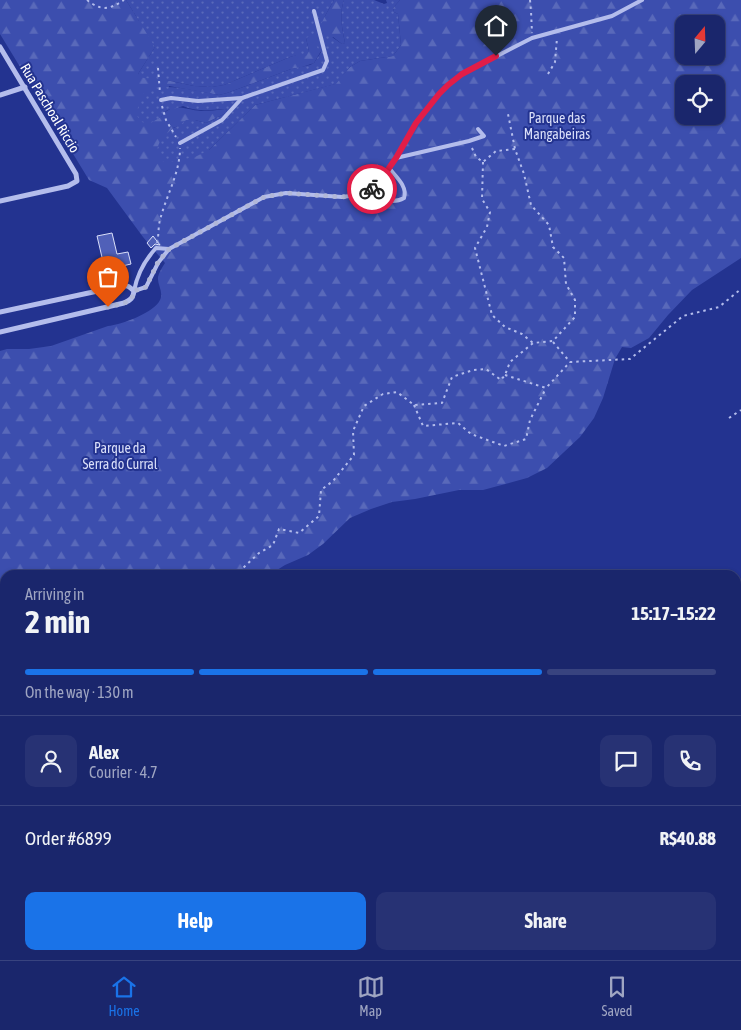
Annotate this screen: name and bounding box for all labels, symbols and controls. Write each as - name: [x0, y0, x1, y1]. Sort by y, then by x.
- pin: [475, 5, 517, 56]
- icon: home: [482, 12, 510, 40]
- north arrow: [675, 15, 725, 65]
- map controls: [675, 15, 725, 125]
- street label: Rua Paschoal Riccio: [17, 60, 83, 156]
- button: locate: [675, 75, 725, 125]
- park label: Parque das Mangabeiras: [524, 110, 590, 142]
- courier: [347, 164, 397, 214]
- icon: bike: [358, 175, 386, 203]
- pin: [87, 256, 129, 307]
- icon: bag: [94, 263, 122, 291]
- park label: Parque da Serra do Curral: [82, 440, 158, 472]
- text: Arriving in: [25, 585, 85, 603]
- text: 15:17–15:22: [631, 602, 716, 624]
- text: 2 min: [25, 603, 90, 640]
- text: On the way · 130 m: [25, 683, 134, 701]
- button: person: [25, 735, 77, 787]
- button: chat: [600, 735, 652, 787]
- button: phone: [664, 735, 716, 787]
- text: Alex: [89, 741, 119, 763]
- text: Courier · 4.7: [89, 763, 158, 781]
- text: Order #6899: [25, 827, 112, 849]
- text: R$40.88: [659, 827, 716, 849]
- button: Help: [25, 892, 366, 950]
- button: Share: [376, 892, 716, 950]
- tab: Home: [108, 973, 140, 1019]
- tab: Map: [357, 973, 385, 1019]
- tab: Saved: [602, 973, 632, 1019]

